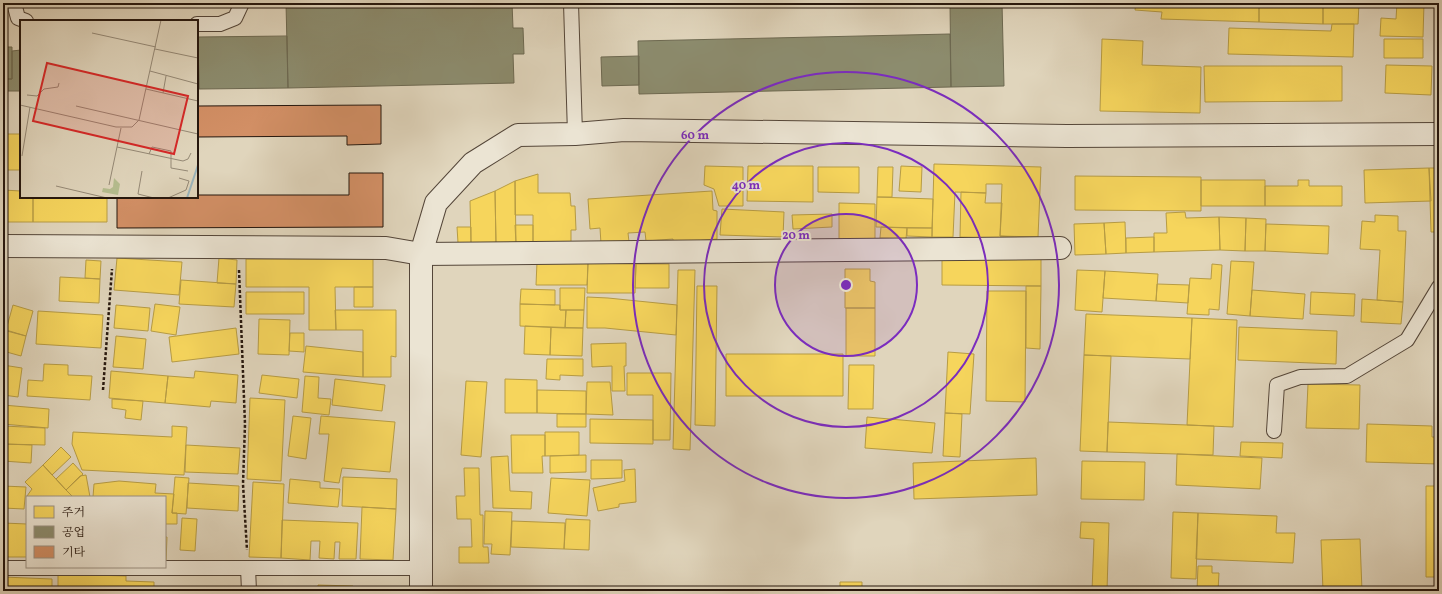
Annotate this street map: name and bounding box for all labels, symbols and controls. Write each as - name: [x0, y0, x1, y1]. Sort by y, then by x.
- inset map: [20, 20, 198, 198]
- text: 60 m: [681, 128, 709, 144]
- text: 40 m: [732, 178, 761, 194]
- text: 20 m: [782, 228, 810, 244]
- centre of rings: [839, 278, 853, 292]
- legend: [26, 496, 166, 568]
- text: 주거: [62, 505, 85, 521]
- text: 공업: [62, 525, 85, 541]
- text: 기타: [62, 545, 86, 561]

